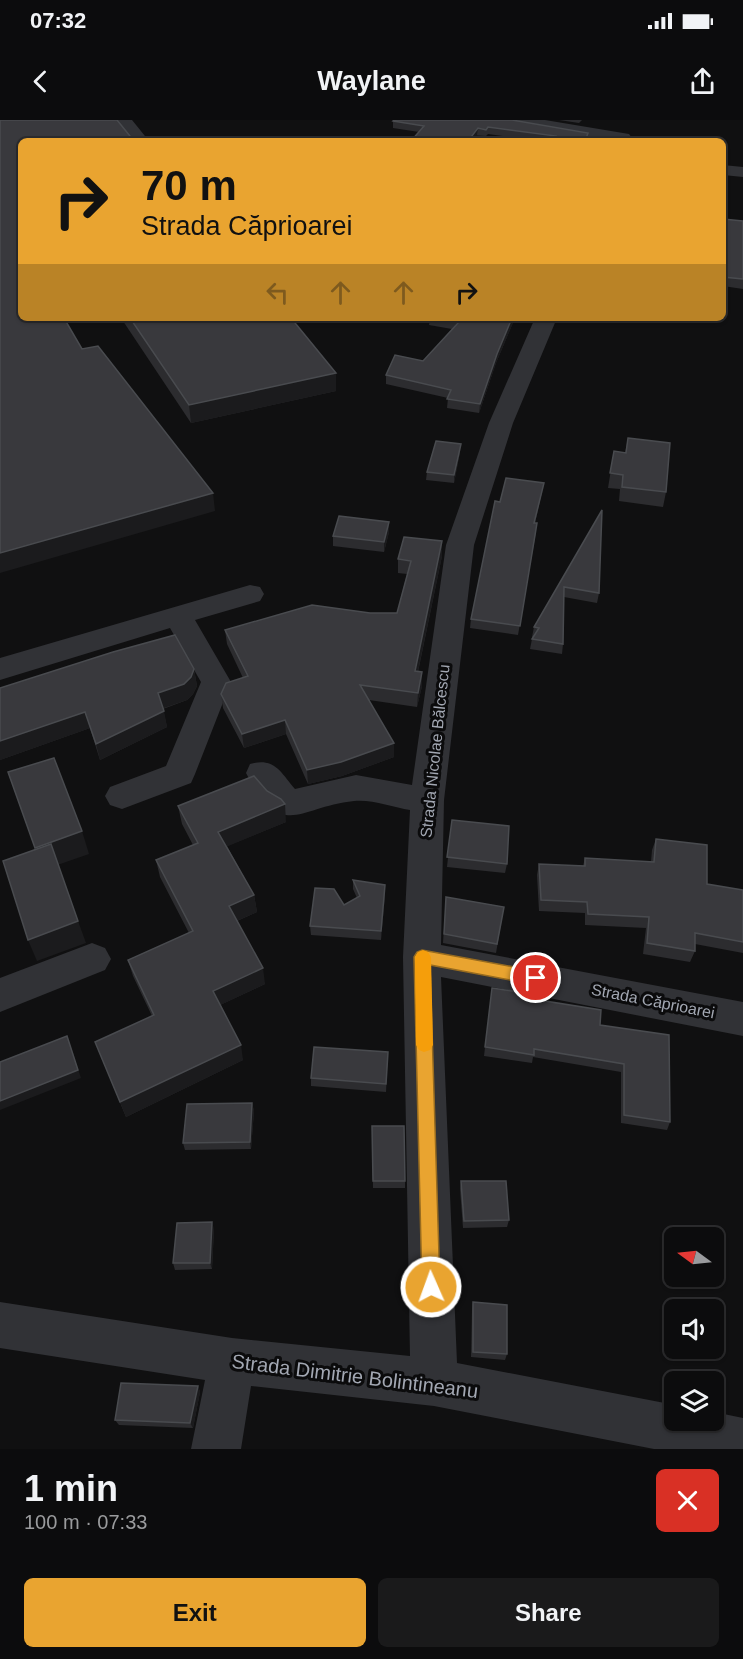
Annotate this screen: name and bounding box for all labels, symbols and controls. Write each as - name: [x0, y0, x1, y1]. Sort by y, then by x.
- text: 07:32: [30, 8, 86, 33]
- icon: back: [24, 65, 57, 98]
- icon: share: [686, 65, 719, 98]
- text: Waylane: [317, 66, 426, 96]
- icon: right: [42, 162, 120, 240]
- text: 70 m: [141, 162, 237, 209]
- text: Strada Căprioarei: [141, 211, 353, 241]
- icon: left: [261, 276, 294, 309]
- icon: ahead: [324, 276, 357, 309]
- icon: ahead: [387, 276, 420, 309]
- icon: right: [450, 276, 483, 309]
- street label: Strada Nicolae Bălcescu: [417, 663, 453, 839]
- pin: [510, 952, 561, 1003]
- icon: arrive: [519, 961, 552, 994]
- street label: Strada Căprioarei: [590, 981, 716, 1021]
- north arrow: [664, 1227, 724, 1287]
- map controls: [664, 1227, 724, 1431]
- position arrow: [399, 1255, 463, 1319]
- button: sound: [664, 1299, 724, 1359]
- street label: Strada Dimitrie Bolintineanu: [231, 1350, 479, 1402]
- button: layers: [664, 1371, 724, 1431]
- text: 1 min: [24, 1468, 118, 1509]
- button: close: [656, 1469, 719, 1532]
- text: 100 m · 07:33: [24, 1511, 147, 1533]
- button: Exit: [24, 1578, 366, 1647]
- button: Share: [378, 1578, 719, 1647]

